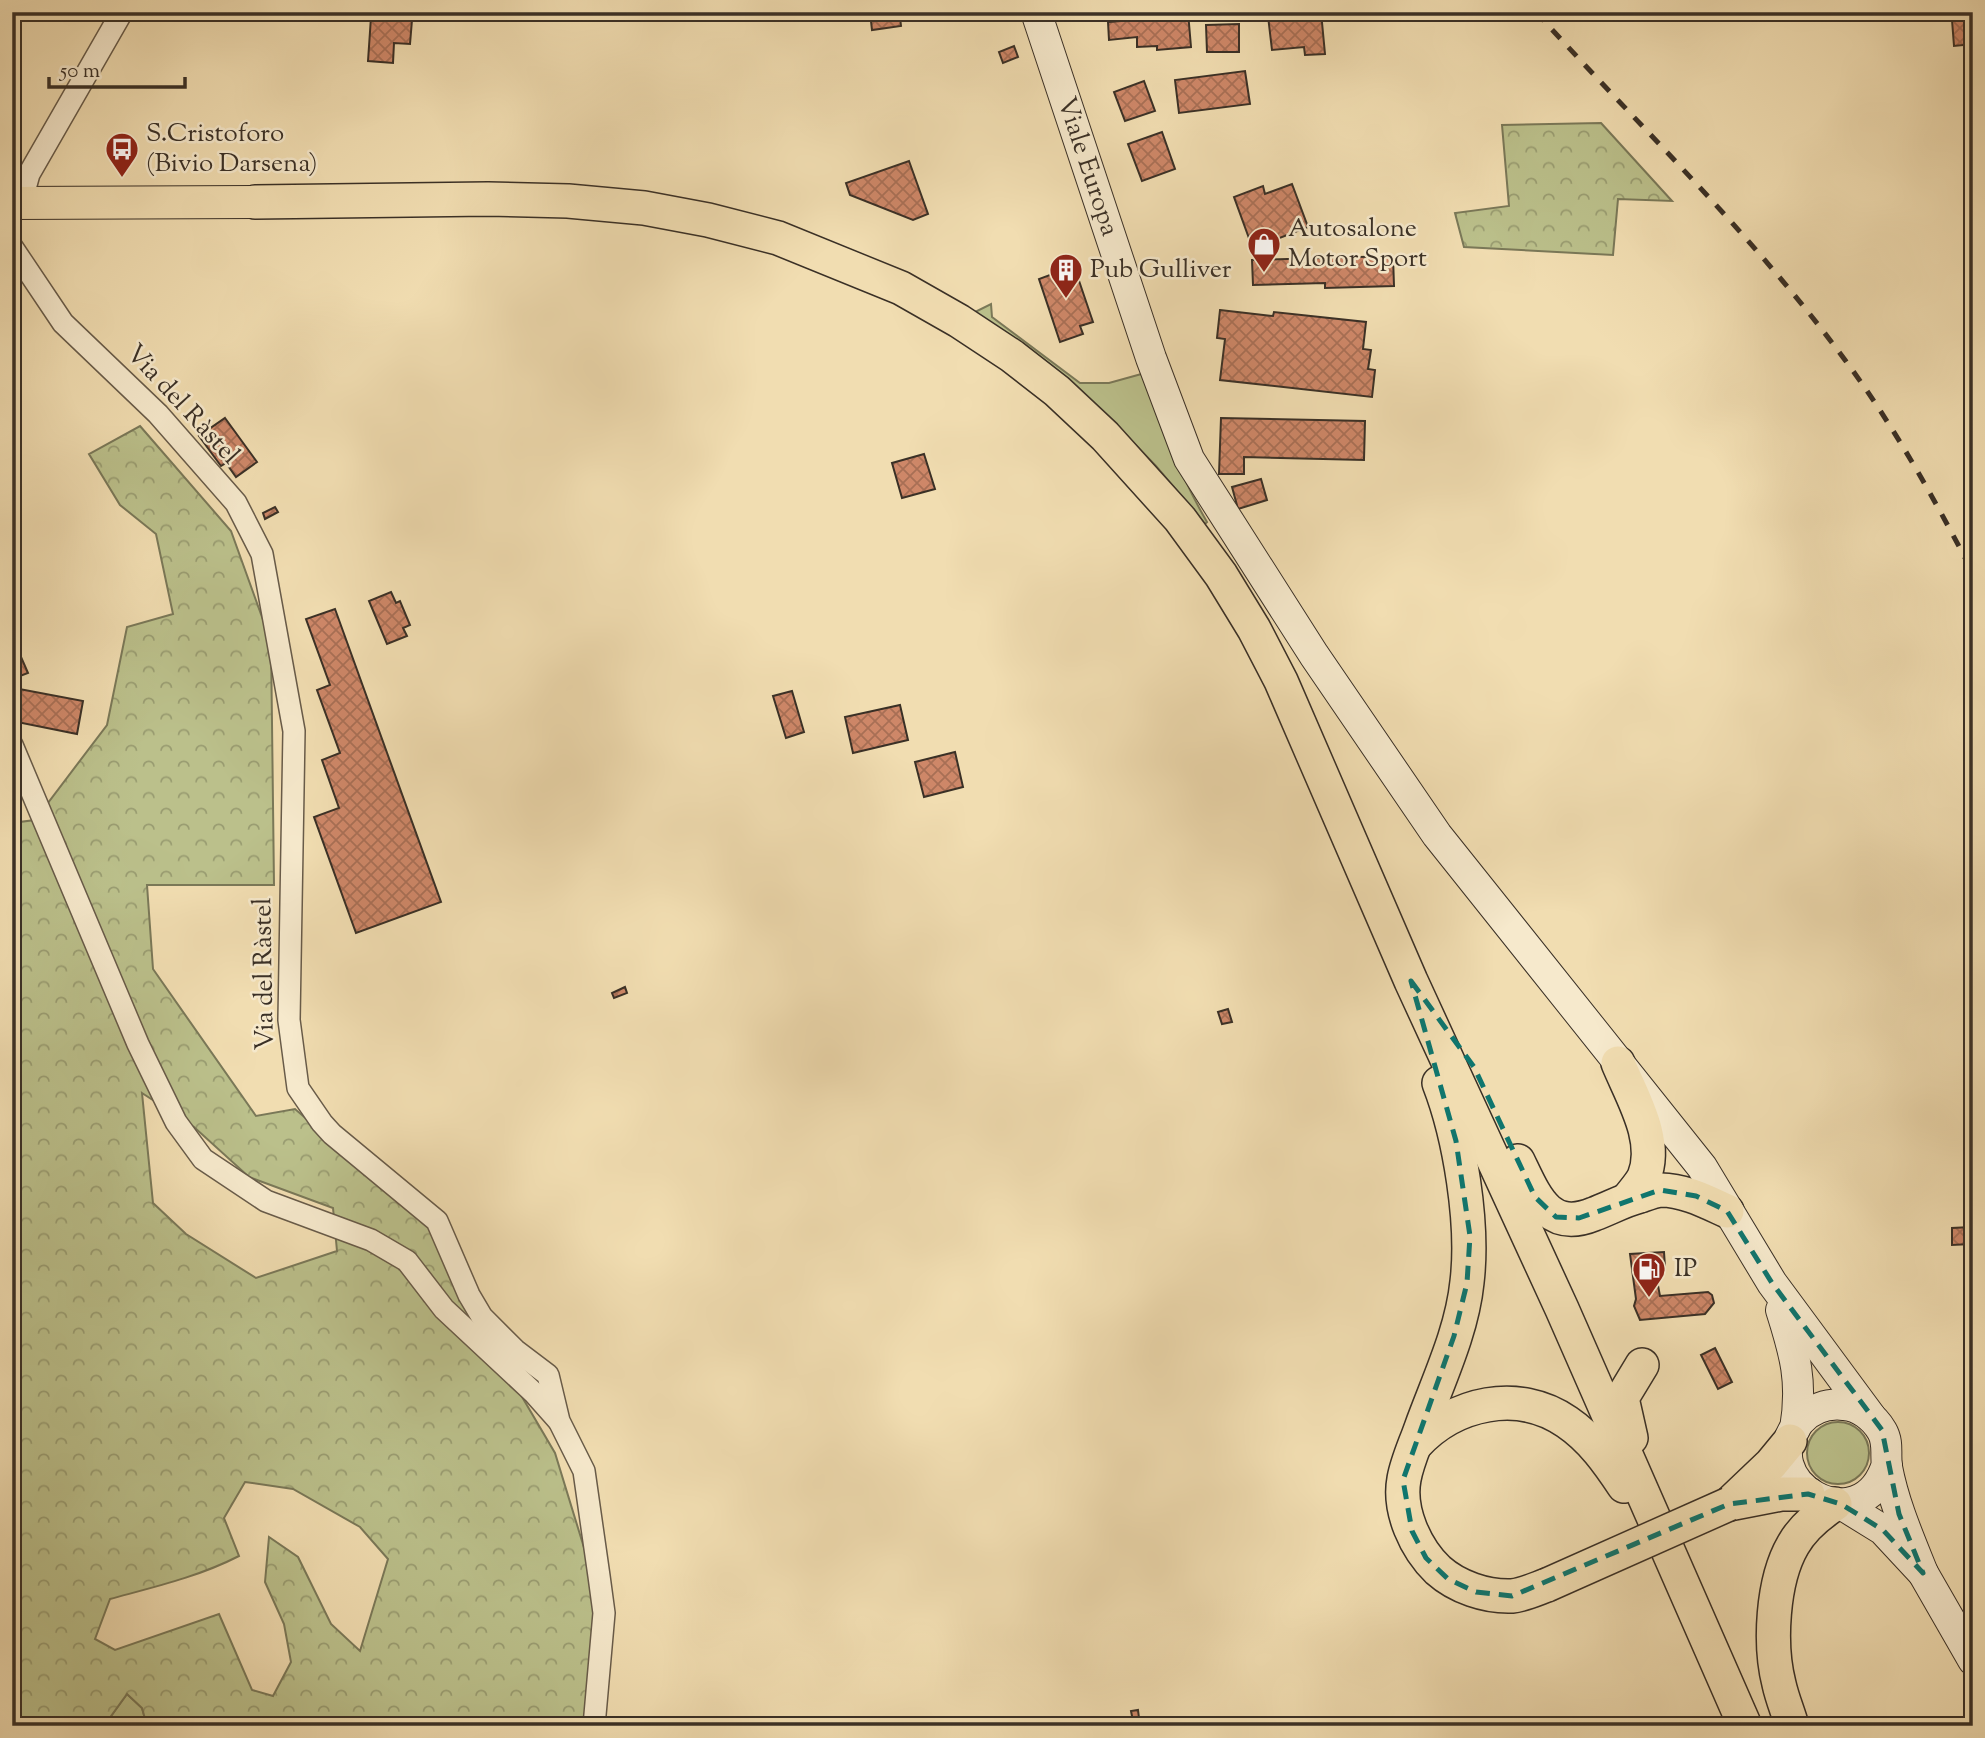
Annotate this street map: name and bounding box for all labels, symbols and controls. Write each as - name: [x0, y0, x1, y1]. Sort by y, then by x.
- scale bar: [49, 46, 186, 90]
- text: 50 m: [59, 57, 100, 87]
- street label: Viale Europa: [1047, 92, 1128, 241]
- place label: S.Cristoforo (Bivio Darsena): [146, 116, 318, 183]
- bus stop icon: S.Cristoforo (Bivio Darsena): [103, 130, 141, 179]
- place label: Autosalone Motor Sport: [1288, 211, 1427, 278]
- shop icon: Autosalone Motor Sport: [1245, 225, 1283, 274]
- building icon: Pub Gulliver: [1047, 251, 1085, 300]
- place label: Pub Gulliver: [1090, 252, 1232, 289]
- street label: Via del Ràstel: [116, 337, 248, 473]
- street label: Via del Ràstel: [245, 897, 285, 1051]
- fuel station icon: IP: [1630, 1250, 1668, 1299]
- place label: IP: [1674, 1251, 1697, 1288]

